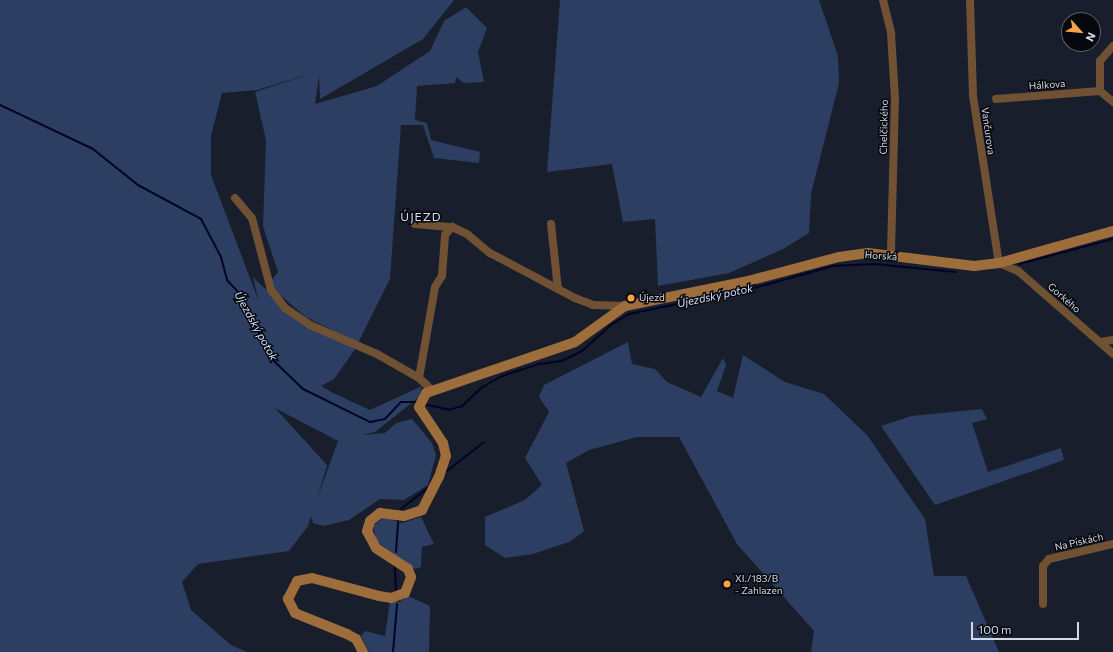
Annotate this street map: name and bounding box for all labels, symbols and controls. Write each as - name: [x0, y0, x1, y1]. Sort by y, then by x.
- north arrow: [1061, 12, 1101, 52]
- text: N: [1084, 31, 1099, 44]
- street label: Hálkova: [1028, 78, 1066, 92]
- street label: Chelčického: [878, 99, 890, 155]
- street label: Vančurova: [979, 107, 997, 155]
- district label: ÚJEZD: [400, 210, 442, 224]
- street label: Horská: [864, 249, 898, 263]
- street label: Gorkého: [1045, 281, 1083, 315]
- water label: Újezdský potok: [676, 282, 754, 310]
- water label: Újezdský potok: [232, 289, 280, 363]
- place label: Újezd: [639, 292, 665, 304]
- marker: Újezd: [626, 293, 636, 303]
- street label: Na Pískách: [1054, 531, 1104, 553]
- place label: XI./183/B - Zahlazen: [735, 572, 783, 596]
- marker: XI./183/B - Zahlazen: [722, 579, 732, 589]
- scale bar: [973, 614, 1081, 640]
- text: 100 m: [978, 622, 1012, 636]

